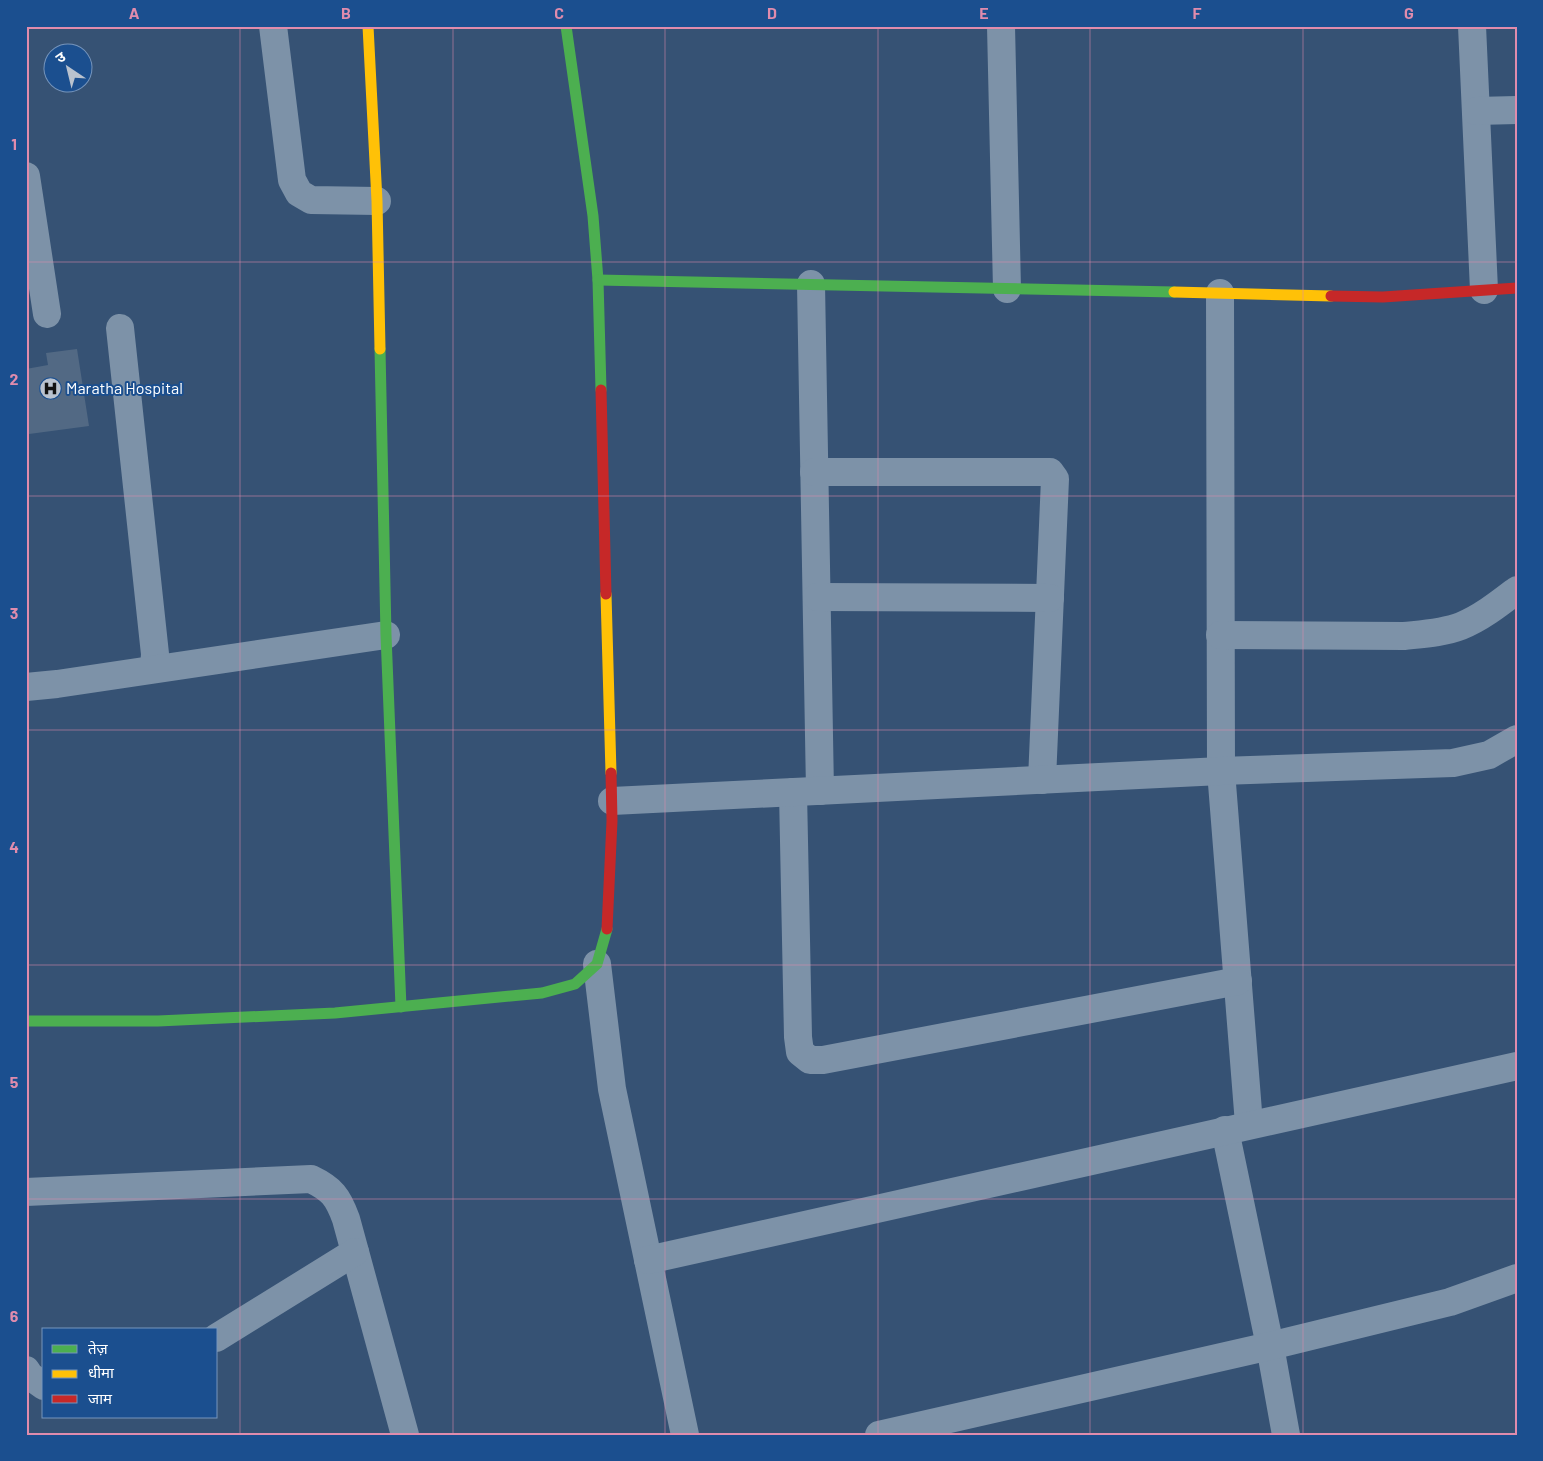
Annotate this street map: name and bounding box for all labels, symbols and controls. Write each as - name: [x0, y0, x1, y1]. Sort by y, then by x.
- text: A: [129, 3, 140, 22]
- text: B: [341, 3, 351, 22]
- text: C: [554, 3, 564, 22]
- text: D: [767, 3, 777, 22]
- text: E: [979, 3, 989, 22]
- text: F: [1193, 3, 1202, 22]
- text: G: [1404, 3, 1414, 22]
- north arrow: [42, 42, 92, 92]
- text: उ: [52, 47, 69, 66]
- text: 1: [11, 134, 17, 153]
- text: 2: [10, 369, 19, 388]
- hospital icon: Maratha Hospital: [38, 376, 62, 400]
- place label: Maratha Hospital: [66, 378, 183, 397]
- text: 3: [10, 603, 18, 622]
- text: 4: [9, 837, 19, 856]
- text: 5: [10, 1072, 19, 1091]
- text: 6: [10, 1306, 19, 1325]
- legend: [42, 1328, 218, 1418]
- text: तेज़: [88, 1339, 109, 1357]
- text: धीमा: [88, 1363, 115, 1381]
- text: जाम: [88, 1389, 113, 1407]

